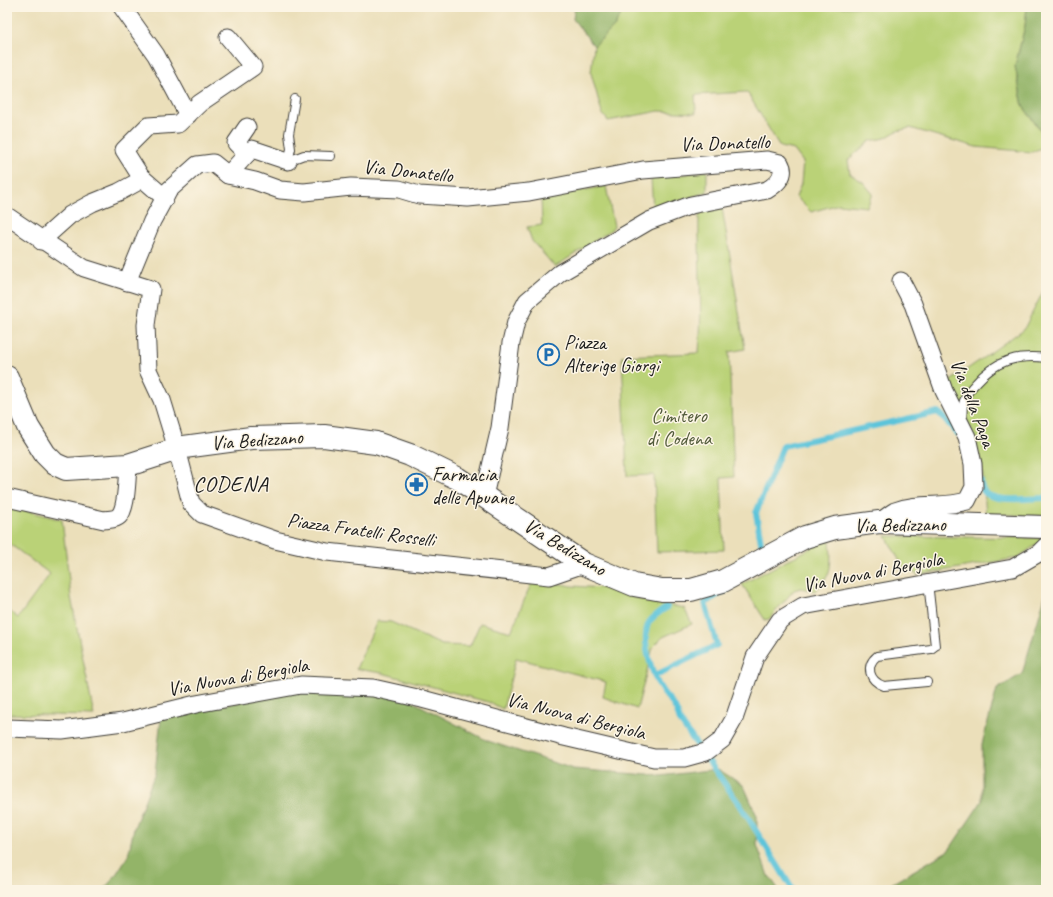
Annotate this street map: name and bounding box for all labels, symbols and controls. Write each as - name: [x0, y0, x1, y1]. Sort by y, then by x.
- street label: Via Donatello: [680, 129, 771, 157]
- street label: Via Donatello: [362, 154, 455, 188]
- place label: Piazza Alterige Giorgi: [564, 330, 661, 378]
- parking icon: Piazza Alterige Giorgi: [536, 341, 562, 367]
- street label: Via della Paga: [945, 355, 1002, 452]
- park label: Cimitero di Codena: [646, 403, 713, 451]
- street label: Via Bedizzano: [211, 424, 304, 456]
- place label: Farmacia delle Apuane: [432, 462, 515, 510]
- district label: CODENA: [193, 470, 269, 498]
- pharmacy icon: Farmacia delle Apuane: [404, 472, 430, 498]
- street label: Piazza Fratelli Rosselli: [286, 507, 439, 553]
- street label: Via Bedizzano: [854, 512, 947, 538]
- street label: Via Bedizzano: [519, 513, 611, 582]
- street label: Via Nuova di Bergiola: [801, 546, 946, 598]
- street label: Via Nuova di Bergiola: [166, 652, 311, 702]
- street label: Via Nuova di Bergiola: [504, 687, 649, 746]

